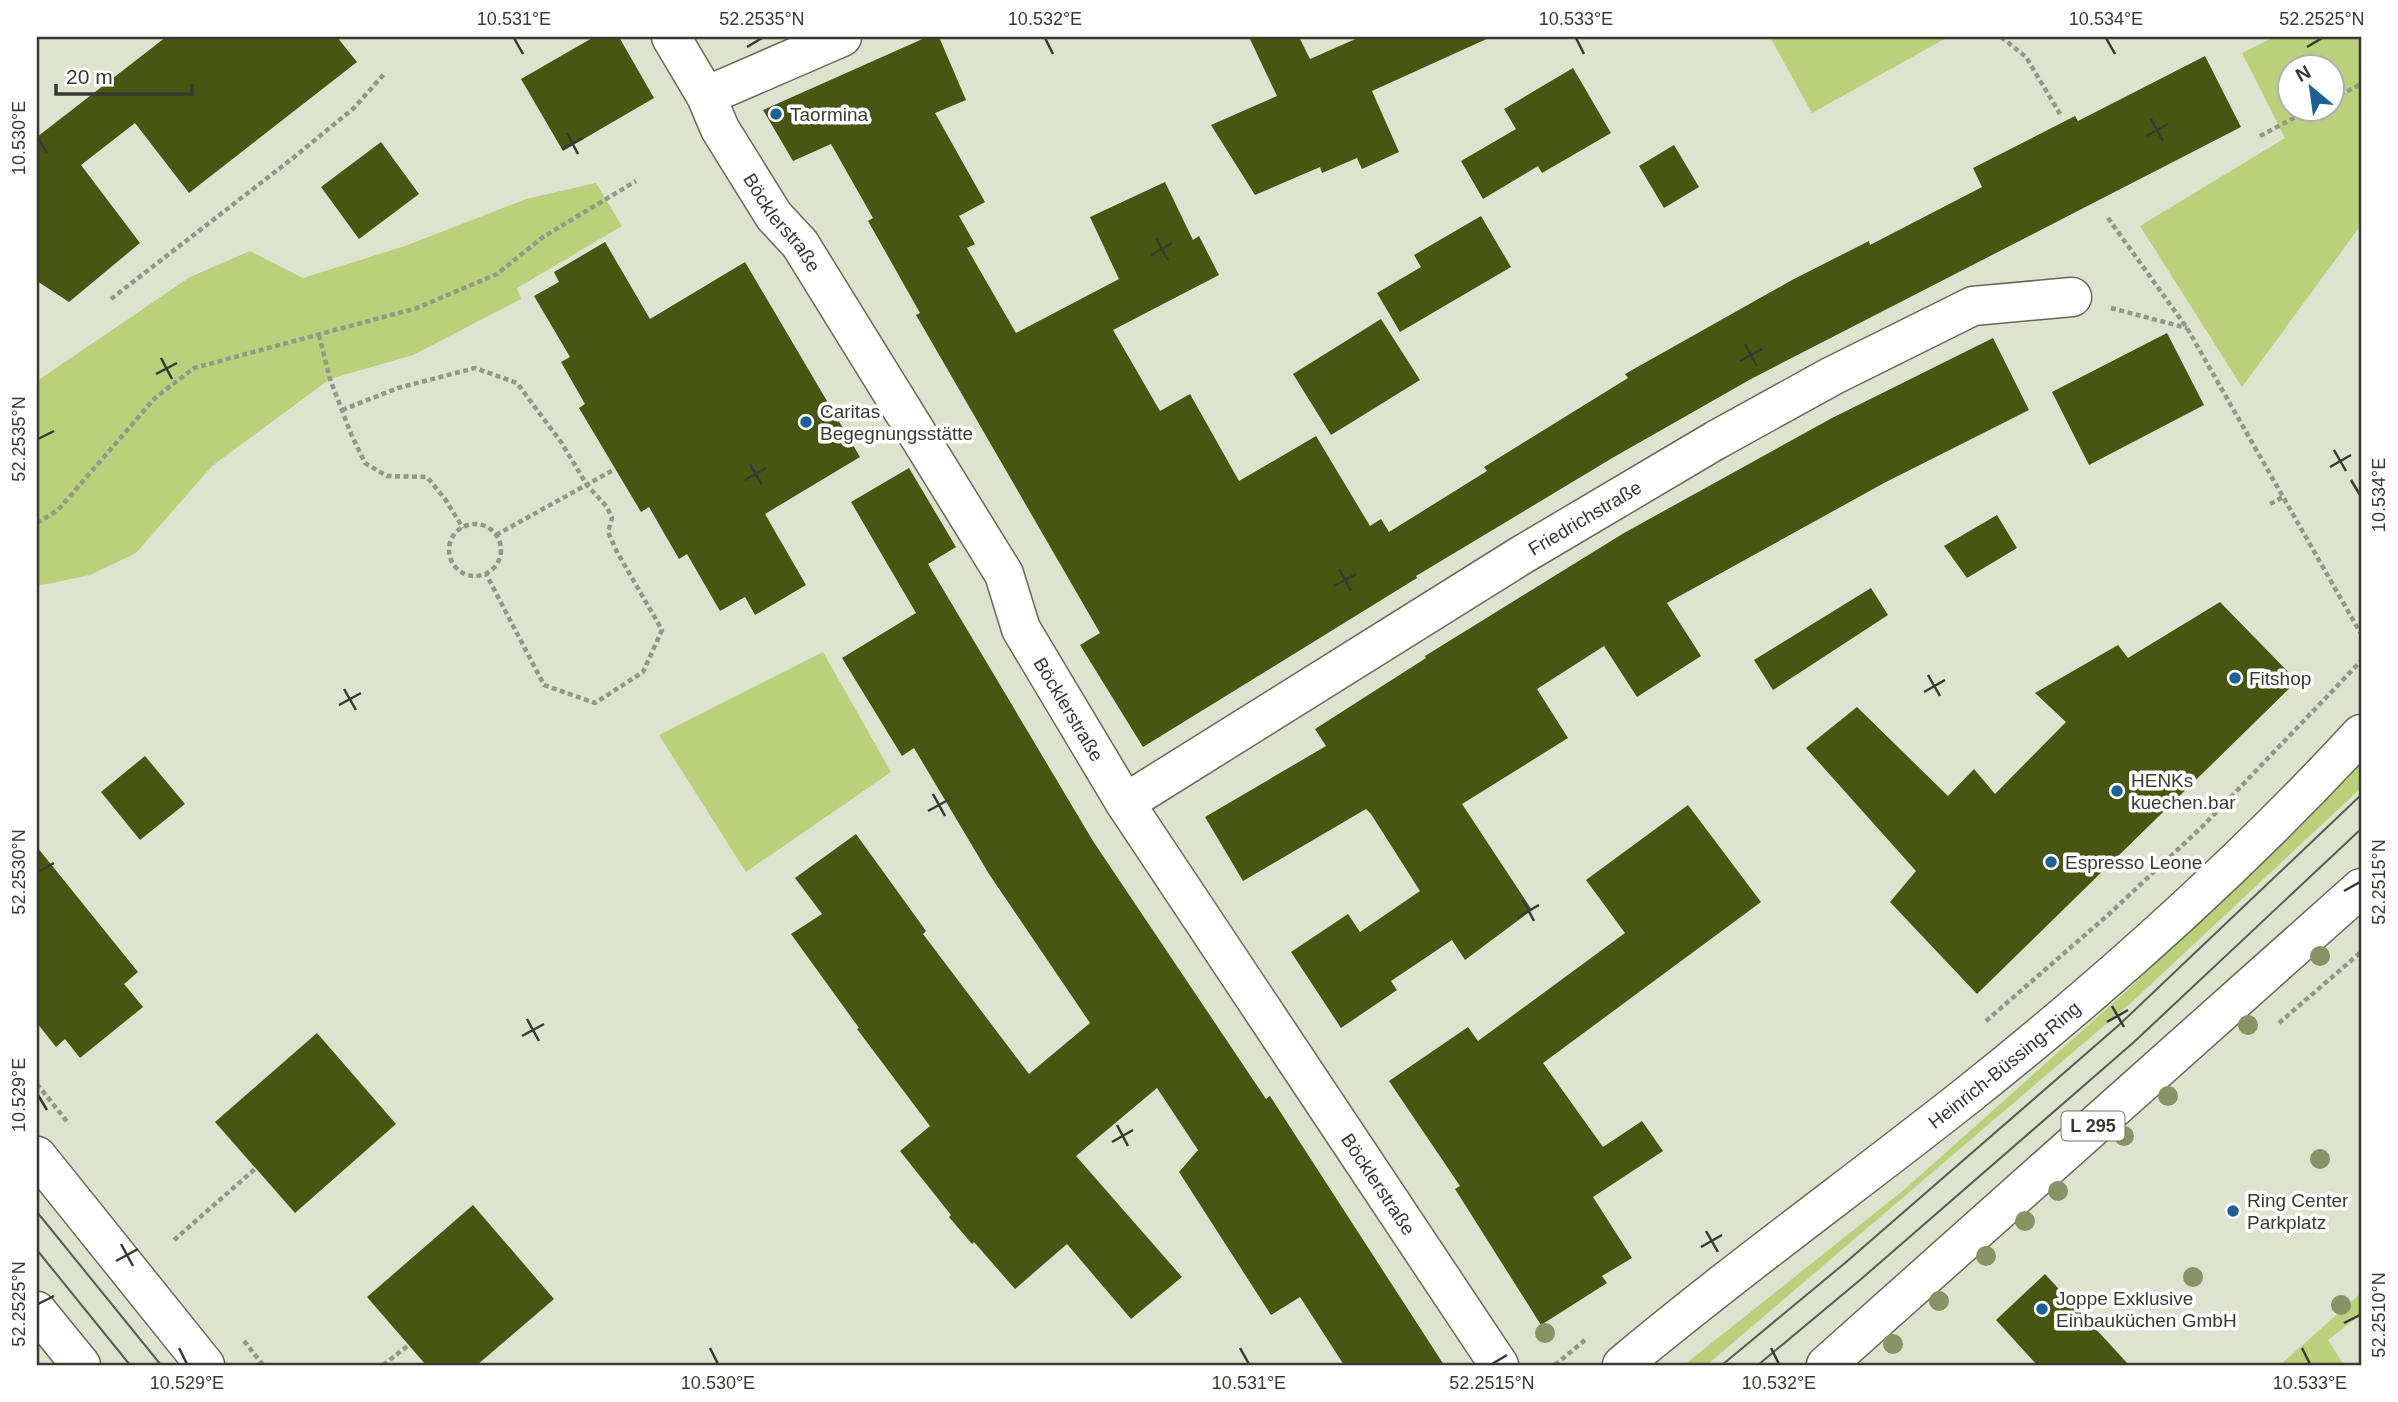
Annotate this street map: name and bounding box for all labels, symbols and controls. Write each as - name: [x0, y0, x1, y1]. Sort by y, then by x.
- text: 10.531°E: [477, 9, 551, 29]
- text: 52.2535°N: [719, 9, 805, 29]
- text: 10.532°E: [1008, 9, 1082, 29]
- text: 10.533°E: [1539, 9, 1613, 29]
- text: 10.534°E: [2069, 9, 2143, 29]
- text: 52.2525°N: [2279, 9, 2365, 29]
- scale bar: [56, 52, 192, 96]
- north arrow: [2276, 52, 2346, 122]
- text: N: [2292, 61, 2314, 86]
- text: 20 m: [66, 65, 113, 88]
- text: 10.530°E: [9, 101, 29, 175]
- place label: Taormina: [790, 104, 869, 125]
- marker: Taormina: [768, 106, 784, 122]
- street label: Böcklerstraße: [740, 169, 825, 276]
- text: 52.2535°N: [9, 396, 29, 482]
- place label: Caritas Begegnungsstätte: [820, 401, 973, 444]
- marker: Caritas Begegnungsstätte: [798, 414, 814, 430]
- text: 10.534°E: [2369, 458, 2389, 532]
- street label: Friedrichstraße: [1524, 476, 1645, 559]
- street label: Böcklerstraße: [1030, 653, 1108, 765]
- place label: Fitshop: [2249, 668, 2311, 689]
- marker: Fitshop: [2227, 670, 2243, 686]
- place label: HENKs kuechen.bar: [2131, 770, 2236, 813]
- marker: HENKs kuechen.bar: [2109, 783, 2125, 799]
- text: 52.2530°N: [9, 829, 29, 915]
- text: 52.2515°N: [2369, 839, 2389, 925]
- place label: Espresso Leone: [2065, 852, 2202, 873]
- marker: Espresso Leone: [2043, 854, 2059, 870]
- street label: Heinrich-Büssing-Ring: [1924, 997, 2084, 1133]
- text: 10.529°E: [9, 1058, 29, 1132]
- road number: L 295: [2062, 1112, 2124, 1140]
- street label: Böcklerstraße: [1337, 1129, 1420, 1239]
- place label: Ring Center Parkplatz: [2247, 1190, 2349, 1233]
- marker: Ring Center Parkplatz: [2225, 1203, 2241, 1219]
- text: 52.2525°N: [9, 1261, 29, 1347]
- text: 52.2510°N: [2369, 1272, 2389, 1358]
- place label: Joppe Exklusive Einbauküchen GmbH: [2056, 1288, 2237, 1331]
- marker: Joppe Exklusive Einbauküchen GmbH: [2034, 1301, 2050, 1317]
- text: 10.529°E: [150, 1373, 224, 1393]
- text: 10.530°E: [681, 1373, 755, 1393]
- text: 10.531°E: [1212, 1373, 1286, 1393]
- text: 52.2515°N: [1449, 1373, 1535, 1393]
- text: 10.532°E: [1742, 1373, 1816, 1393]
- text: 10.533°E: [2273, 1373, 2347, 1393]

